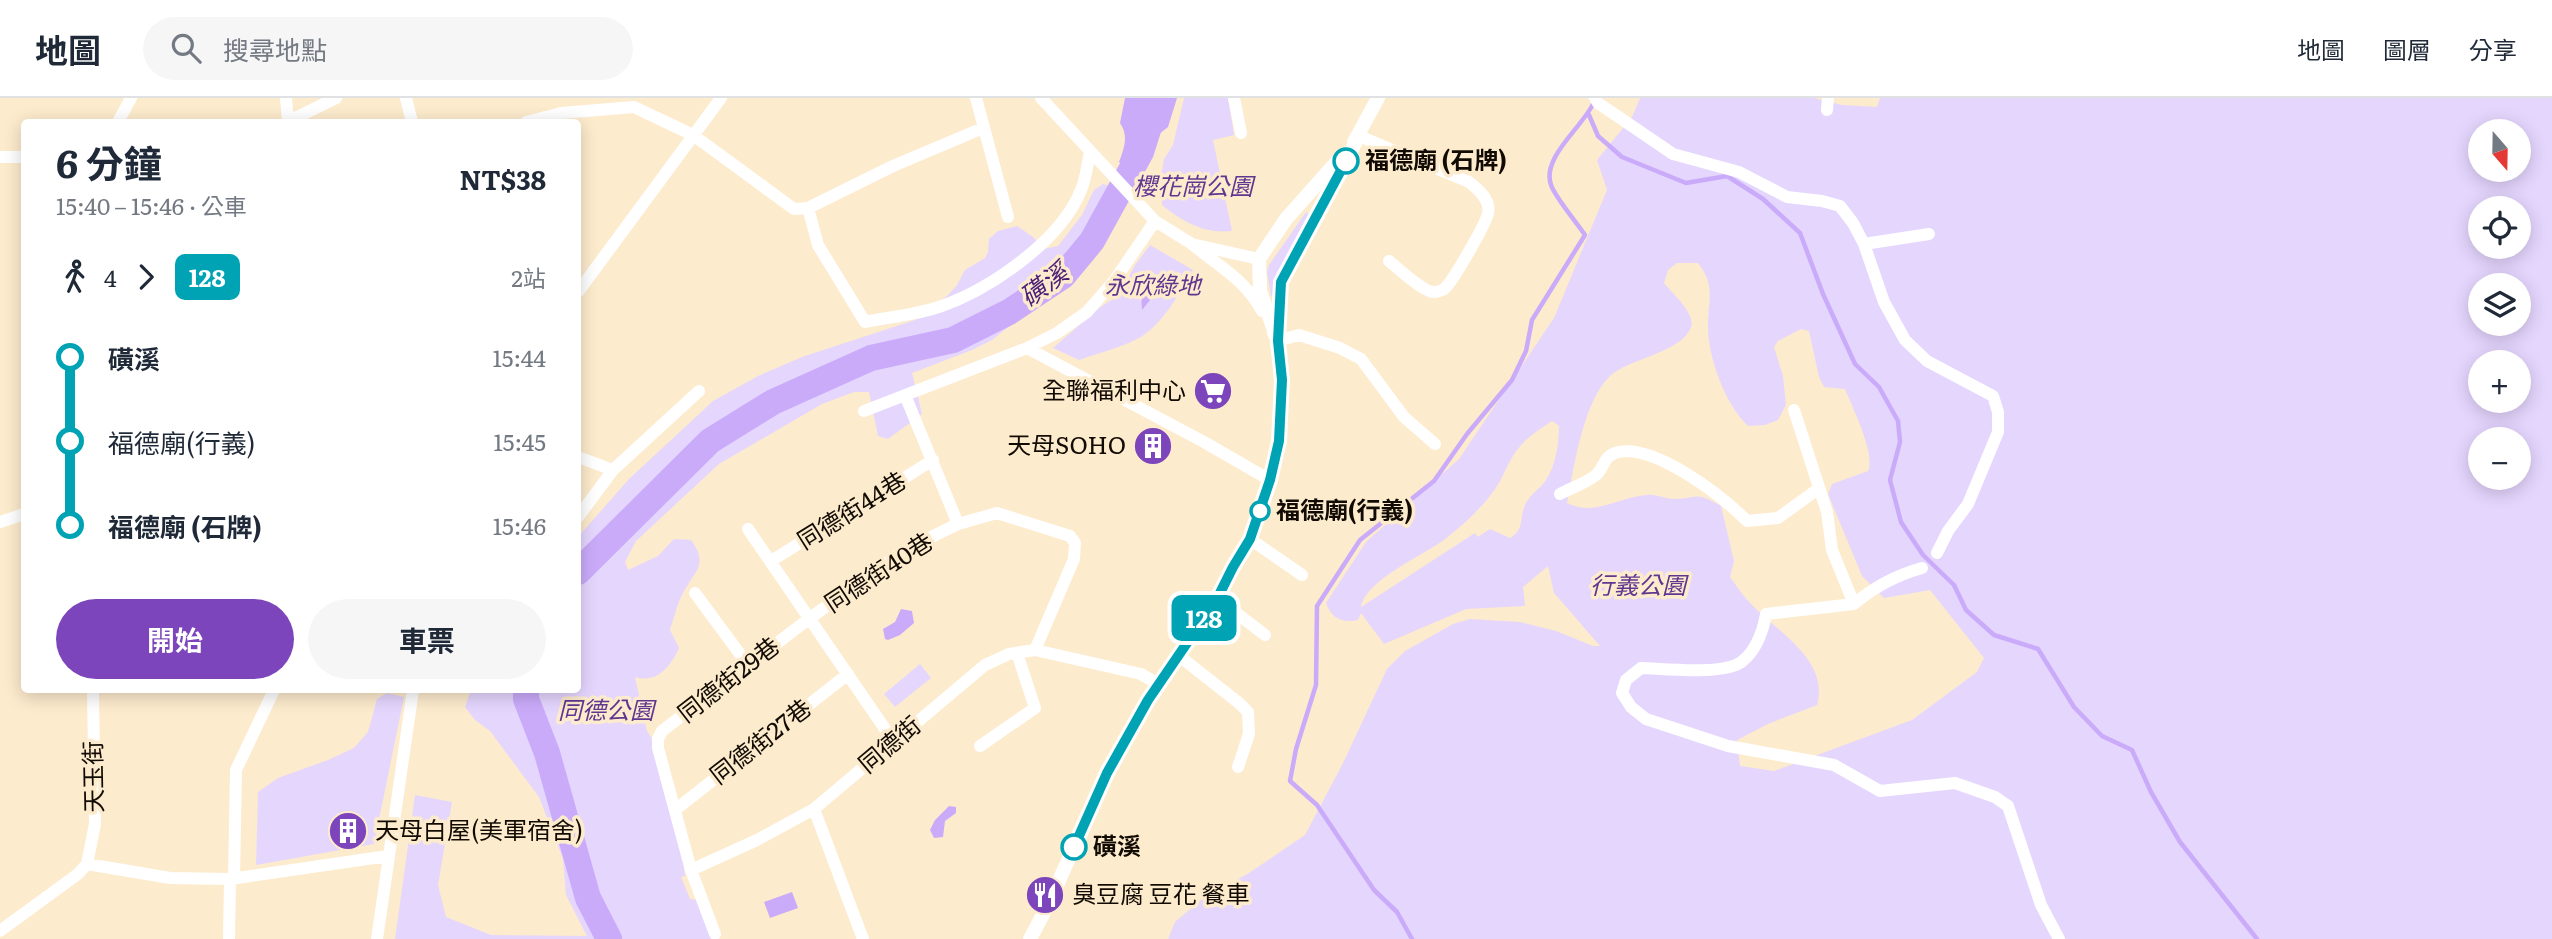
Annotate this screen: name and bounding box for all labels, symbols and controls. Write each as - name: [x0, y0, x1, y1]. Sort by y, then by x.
- search box: [143, 17, 633, 80]
- text: 地圖: [35, 24, 101, 73]
- icon: search: [167, 29, 205, 67]
- text: 搜尋地點: [223, 29, 327, 68]
- text: 地圖: [2297, 31, 2345, 66]
- text: 圖層: [2383, 31, 2431, 66]
- text: 分享: [2469, 31, 2517, 66]
- north arrow: [2468, 119, 2530, 182]
- map controls: [2468, 119, 2531, 490]
- text: 6 分鐘: [56, 133, 162, 190]
- place label: 福德廟 (石牌): [1365, 141, 1507, 176]
- marker: 福德廟 (石牌): [1333, 148, 1359, 174]
- text: NT$38: [459, 159, 546, 198]
- park label: 櫻花崗公園: [1133, 167, 1256, 202]
- text: 15:40 – 15:46 · 公車: [56, 188, 247, 222]
- button: locate: [2468, 196, 2531, 259]
- water label: 磺溪: [1010, 249, 1078, 314]
- icon: walk: [56, 258, 94, 296]
- icon: forward: [127, 258, 165, 296]
- text: 128: [189, 259, 226, 294]
- text: 4: [104, 260, 117, 294]
- text: 2站: [511, 260, 546, 294]
- park label: 永欣綠地: [1105, 266, 1203, 301]
- button: layers: [2468, 273, 2531, 336]
- text: 磺溪: [108, 338, 160, 377]
- text: 15:44: [492, 340, 546, 374]
- button: +: [2468, 350, 2531, 413]
- supermarket icon: 全聯福利中心: [1192, 370, 1234, 412]
- place label: 全聯福利中心: [1042, 371, 1186, 406]
- text: 福德廟(行義): [108, 422, 255, 461]
- text: 15:45: [493, 424, 546, 458]
- building icon: 天母SOHO: [1132, 425, 1174, 467]
- place label: 天母SOHO: [1007, 426, 1126, 461]
- button: −: [2468, 427, 2531, 490]
- street label: 同德街44巷: [789, 462, 912, 556]
- place label: 福德廟(行義): [1276, 491, 1413, 526]
- marker: 福德廟(行義): [1250, 501, 1270, 521]
- text: 福德廟 (石牌): [108, 506, 262, 545]
- text: 15:46: [493, 508, 546, 542]
- street label: 同德街40巷: [816, 523, 939, 619]
- park label: 行義公園: [1590, 566, 1689, 601]
- line badge: 128: [1164, 595, 1244, 641]
- button: 開始: [56, 599, 294, 679]
- button: 車票: [308, 599, 546, 679]
- text: 128: [1186, 600, 1222, 635]
- street label: 同德街29巷: [669, 627, 786, 729]
- street label: 同德街27巷: [701, 689, 818, 791]
- park label: 同德公園: [558, 691, 657, 726]
- street label: 同德街: [850, 707, 927, 780]
- street label: 天玉街: [73, 741, 110, 813]
- building icon: 天母白屋(美軍宿舍): [327, 810, 369, 852]
- place label: 天母白屋(美軍宿舍): [375, 811, 583, 846]
- place label: 磺溪: [1093, 827, 1141, 862]
- marker: 磺溪: [1061, 834, 1087, 860]
- restaurant icon: 臭豆腐 豆花 餐車: [1024, 874, 1066, 916]
- place label: 臭豆腐 豆花 餐車: [1072, 875, 1250, 910]

